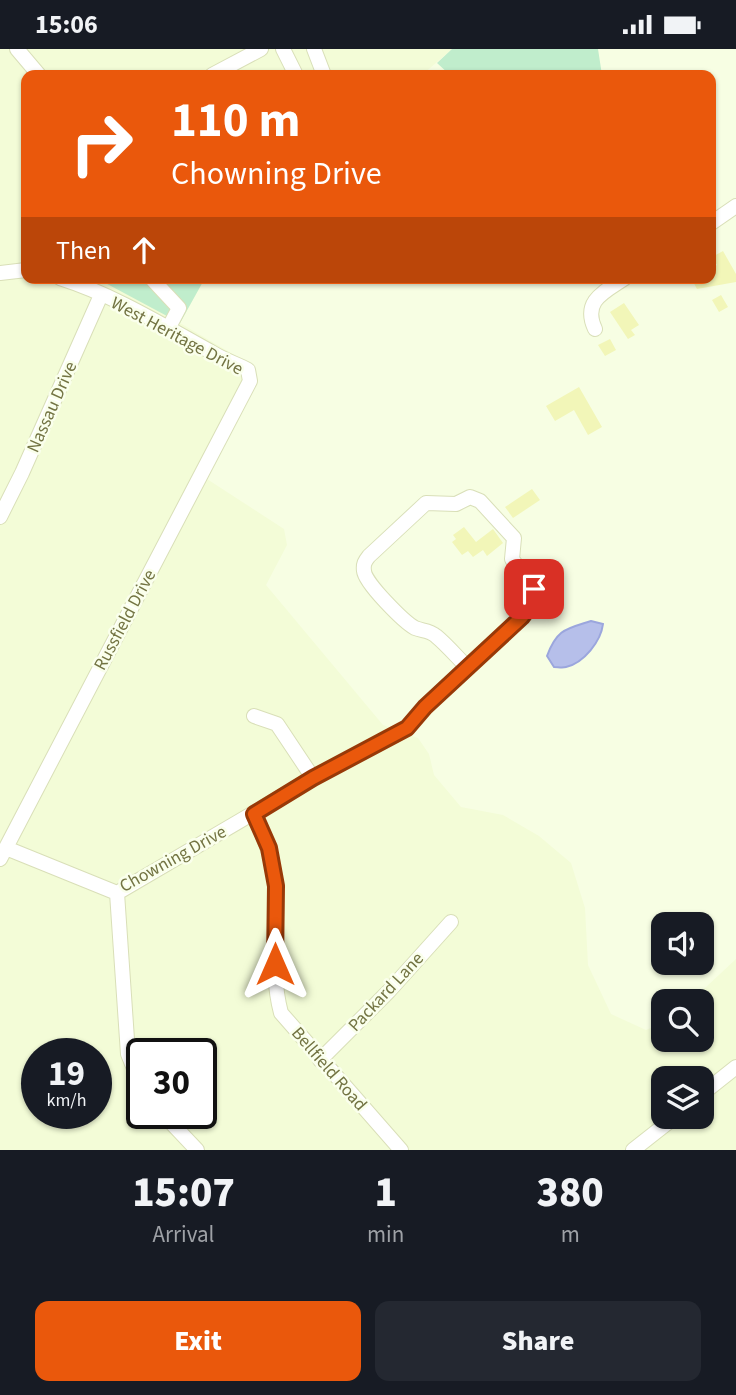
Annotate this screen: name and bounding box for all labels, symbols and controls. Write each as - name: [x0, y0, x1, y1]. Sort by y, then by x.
- text: 15:06: [35, 6, 98, 43]
- text: 110 m: [171, 86, 300, 156]
- icon: right: [56, 98, 147, 189]
- text: Chowning Drive: [171, 151, 382, 197]
- icon: ahead: [125, 231, 163, 269]
- text: Then: [56, 232, 111, 269]
- street label: West Heritage Drive: [106, 291, 248, 381]
- street label: Nassau Drive: [21, 357, 83, 457]
- pin: [504, 559, 564, 619]
- street label: Russfield Drive: [88, 565, 162, 675]
- icon: arrive: [515, 570, 553, 608]
- street label: Chowning Drive: [115, 819, 231, 899]
- map controls: [651, 912, 714, 1129]
- button: sound: [651, 912, 714, 975]
- position arrow: [238, 927, 312, 1001]
- street label: Packard Lane: [342, 947, 430, 1037]
- button: search: [651, 989, 714, 1052]
- street label: Bellfield Road: [285, 1022, 373, 1116]
- speed limit sign: 30: [126, 1038, 217, 1129]
- text: 19: [48, 1049, 85, 1099]
- button: layers: [651, 1066, 714, 1129]
- text: km/h: [47, 1088, 86, 1113]
- text: 15:07: [132, 1163, 235, 1223]
- text: 1: [374, 1163, 397, 1223]
- text: 380: [537, 1163, 604, 1223]
- text: Arrival: [153, 1218, 214, 1251]
- text: min: [367, 1218, 404, 1251]
- text: m: [561, 1218, 580, 1251]
- button: Exit: [35, 1301, 361, 1381]
- button: Share: [375, 1301, 701, 1381]

